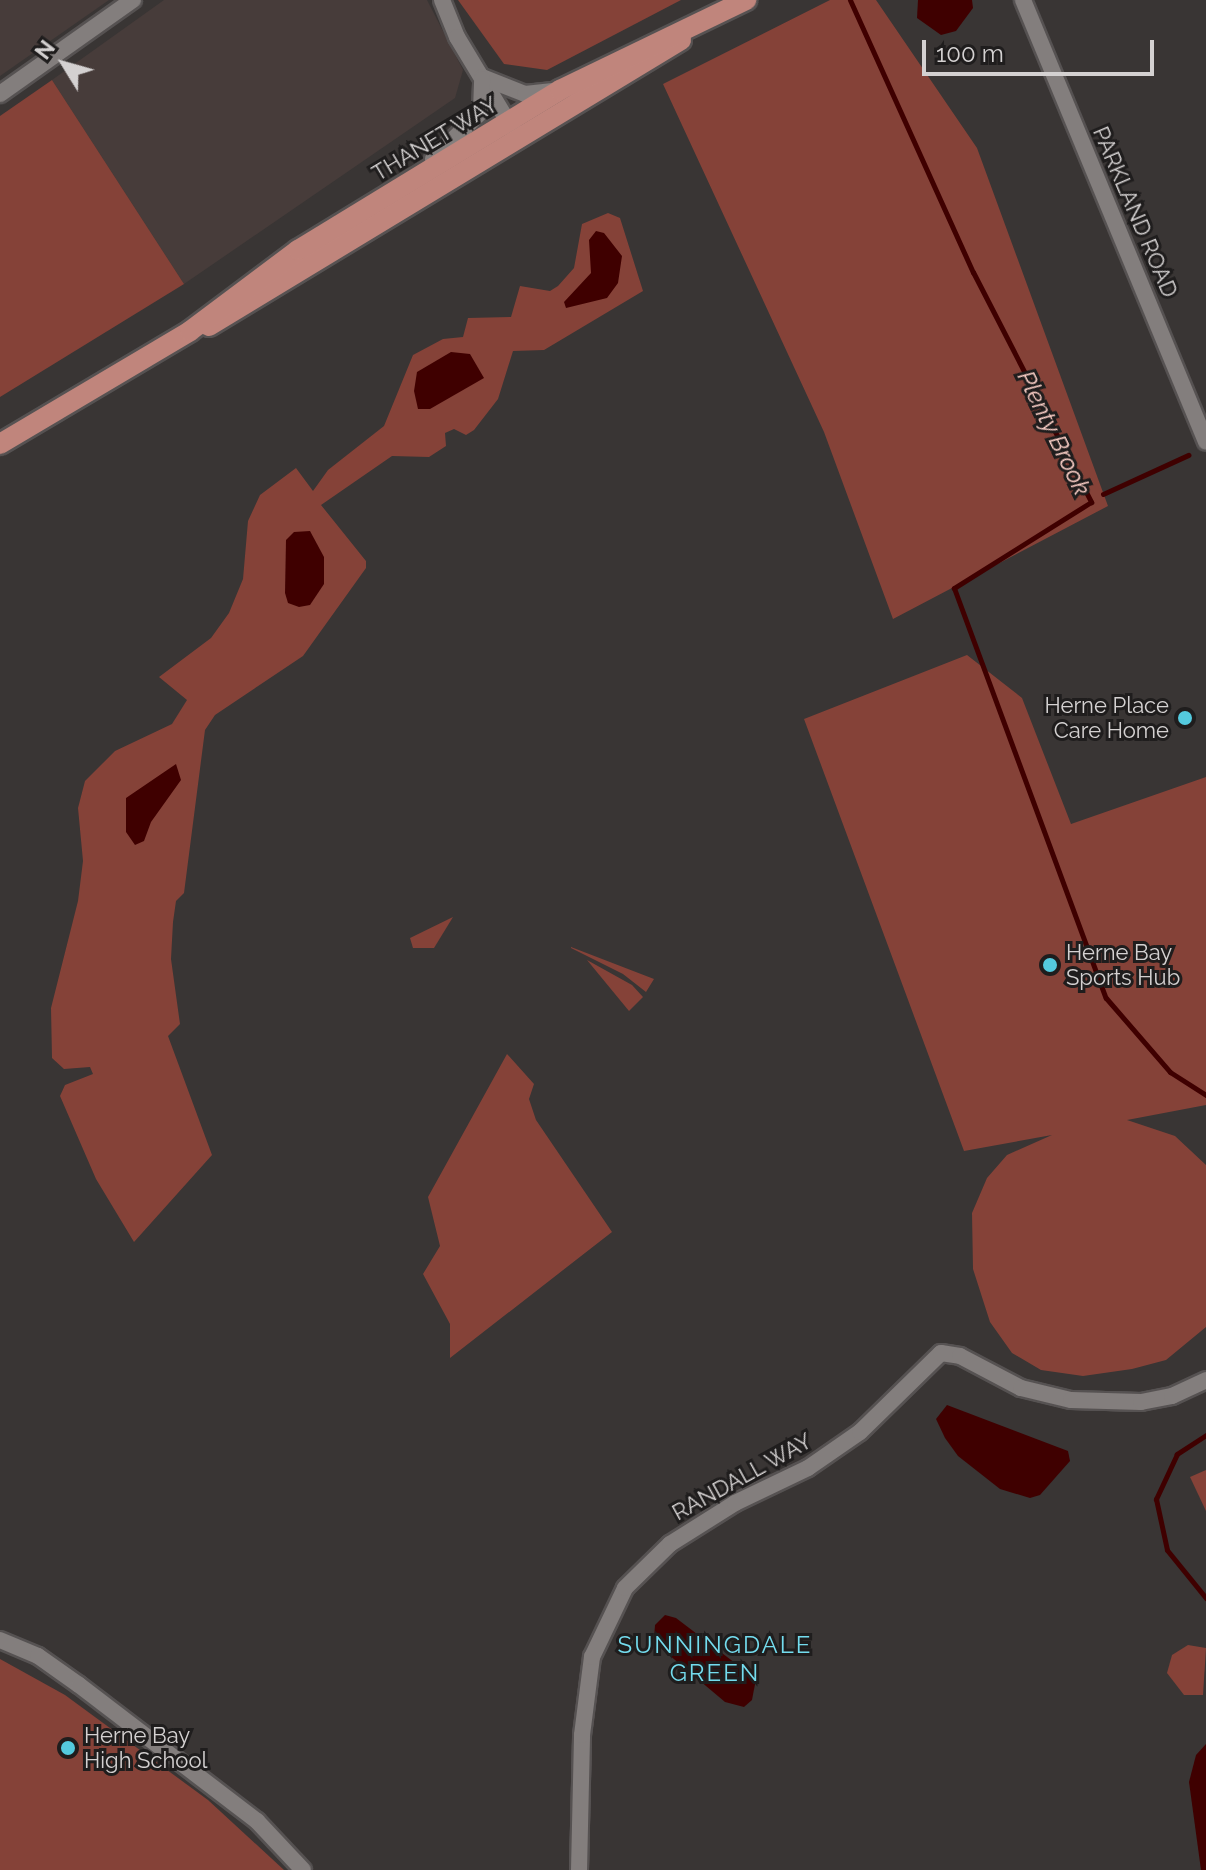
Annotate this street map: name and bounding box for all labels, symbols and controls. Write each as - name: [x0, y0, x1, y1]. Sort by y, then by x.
- north arrow: [24, 24, 104, 104]
- scale bar: [926, 24, 1158, 74]
- text: N: [29, 35, 60, 64]
- text: 100 m: [936, 39, 1004, 68]
- street label: THANET WAY: [367, 91, 503, 187]
- street label: PARKLAND ROAD: [1087, 123, 1183, 301]
- water label: Plenty Brook: [1011, 366, 1097, 500]
- place label: Herne Place Care Home: [1044, 692, 1169, 744]
- marker: Herne Place Care Home: [1176, 709, 1194, 727]
- place label: Herne Bay Sports Hub: [1066, 939, 1180, 990]
- marker: Herne Bay Sports Hub: [1041, 956, 1059, 974]
- street label: RANDALL WAY: [667, 1427, 817, 1527]
- district label: SUNNINGDALE GREEN: [618, 1631, 812, 1687]
- place label: Herne Bay High School: [84, 1722, 207, 1774]
- marker: Herne Bay High School: [59, 1739, 77, 1757]

